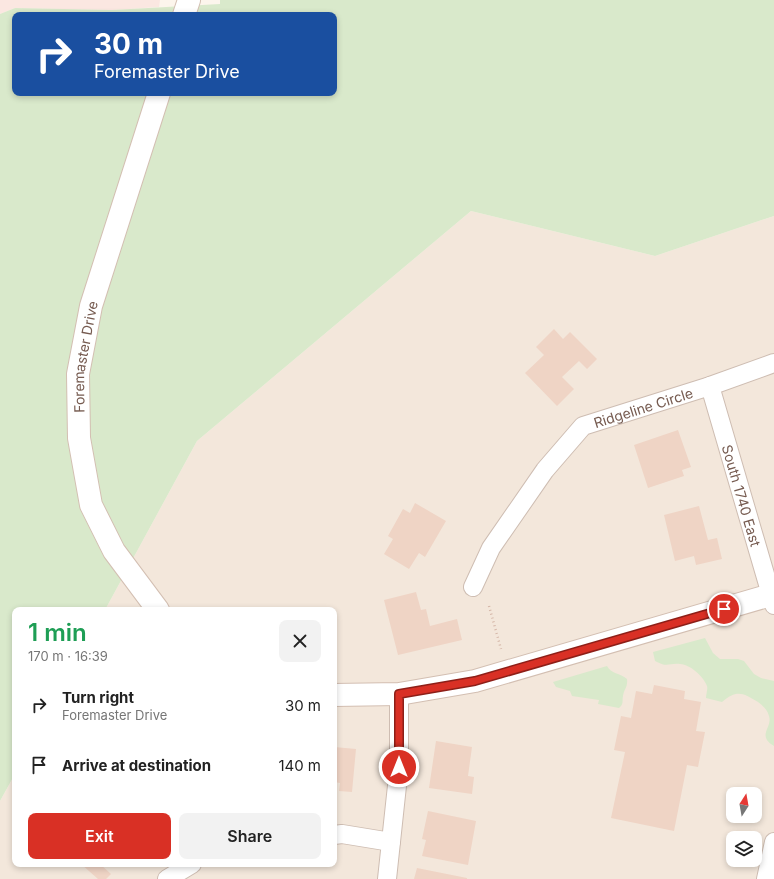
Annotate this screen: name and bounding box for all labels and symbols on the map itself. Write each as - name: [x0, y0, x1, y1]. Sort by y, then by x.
- street label: Foremaster Drive: [69, 298, 101, 413]
- street label: Ridgeline Circle: [591, 383, 695, 431]
- street label: South 1740 East: [719, 442, 765, 549]
- pin: [707, 592, 741, 626]
- position arrow: [378, 746, 420, 788]
- north arrow: [726, 787, 762, 823]

